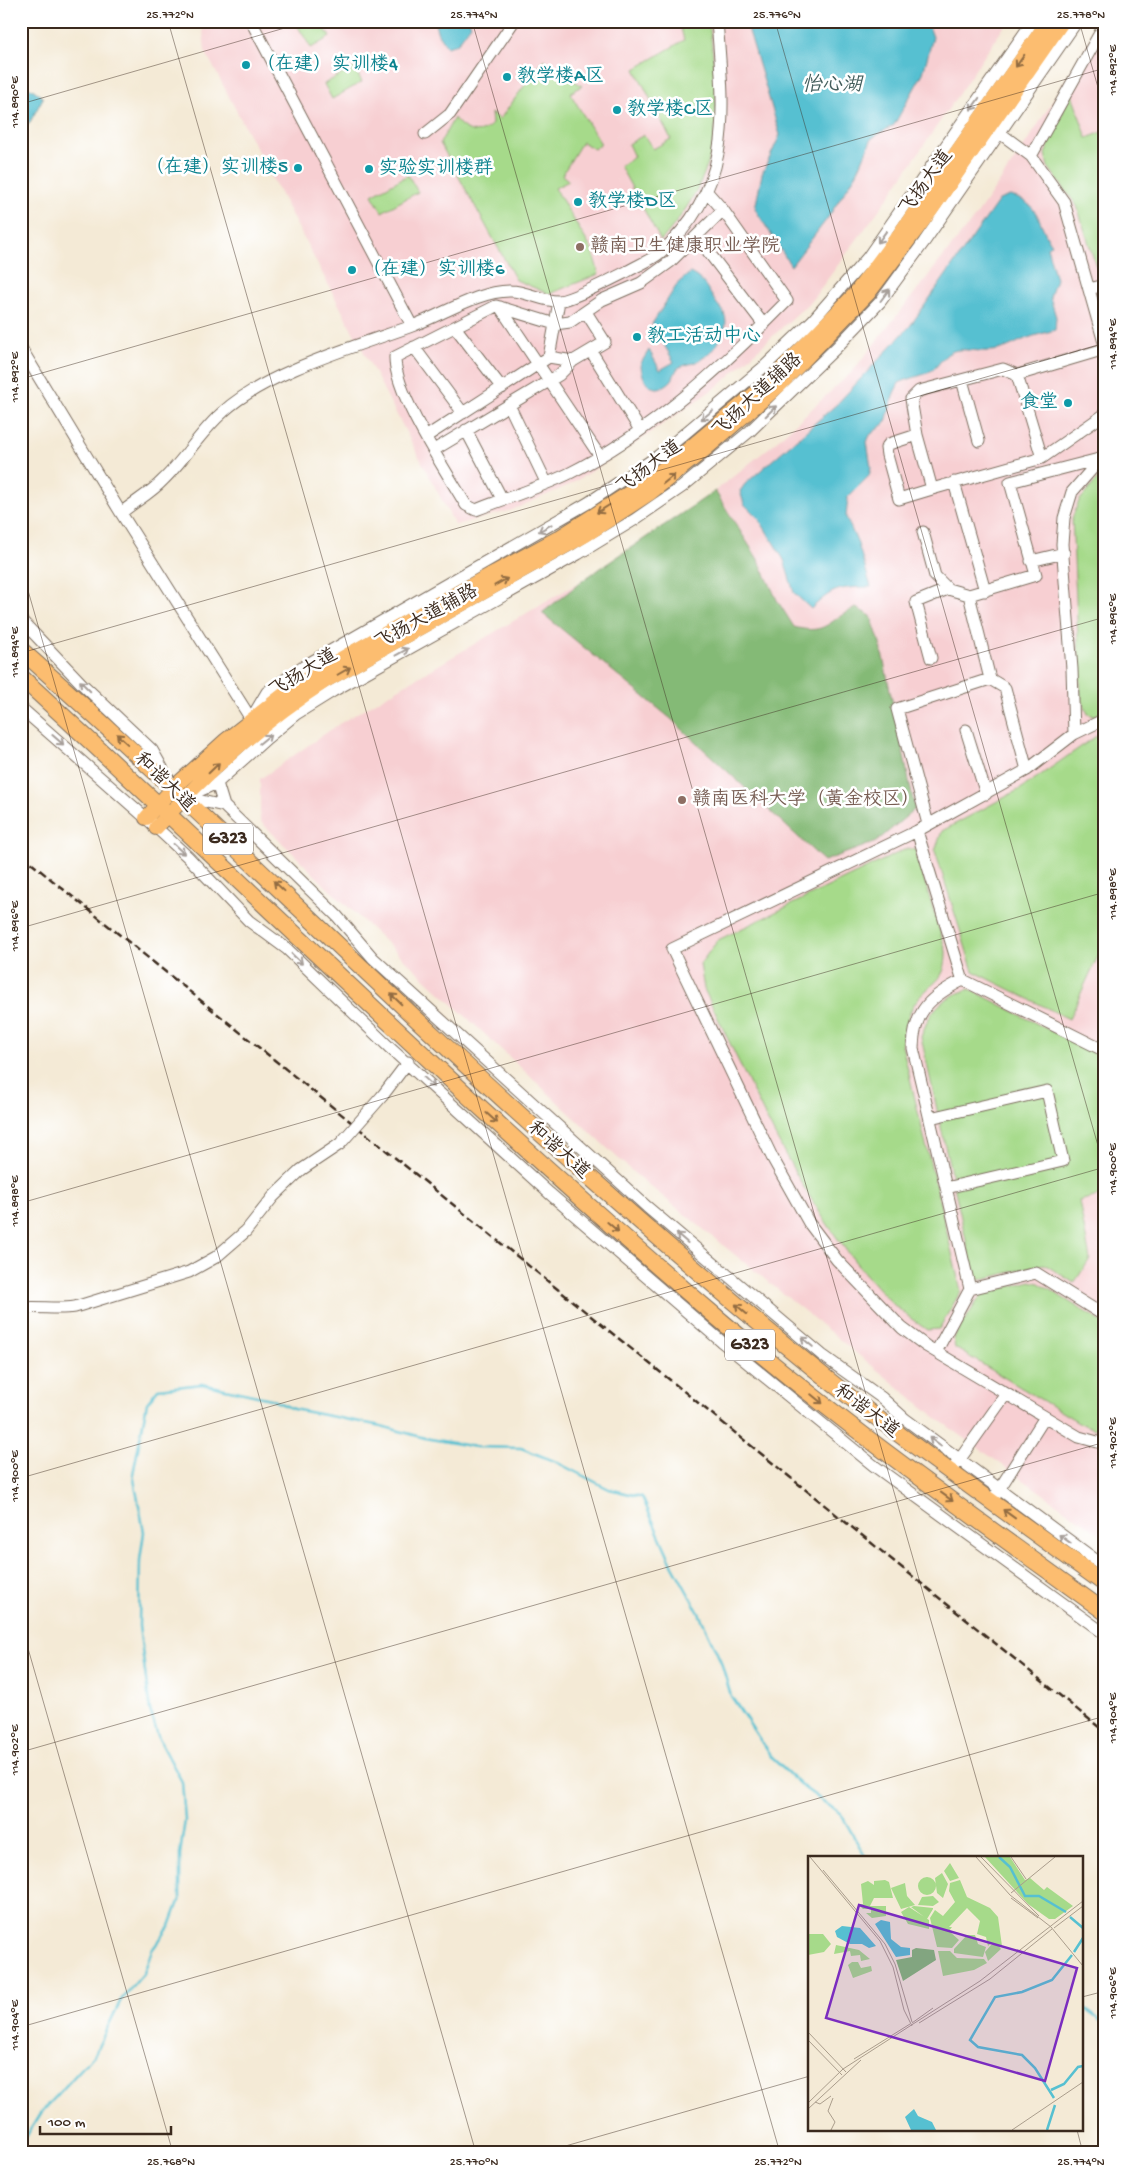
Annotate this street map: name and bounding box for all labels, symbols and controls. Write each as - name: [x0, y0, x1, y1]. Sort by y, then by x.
- text: 25.772°N: [146, 9, 194, 23]
- text: 25.774°N: [450, 9, 498, 23]
- text: 25.776°N: [753, 9, 801, 23]
- text: 25.778°N: [1057, 9, 1105, 23]
- text: 114.892°E: [1107, 44, 1121, 96]
- place label: （在建）实训楼4: [256, 53, 398, 77]
- one-way arrow: [1015, 54, 1025, 68]
- marker: （在建）实训楼4: [240, 59, 252, 71]
- place label: 教学楼A区: [517, 65, 604, 89]
- marker: 教学楼A区: [501, 71, 513, 83]
- water label: 怡心湖: [802, 73, 864, 98]
- text: 114.890°E: [9, 76, 23, 129]
- one-way arrow: [970, 97, 980, 111]
- place label: 教学楼C区: [627, 98, 713, 122]
- marker: 教学楼C区: [611, 104, 623, 116]
- street label: 飞扬大道: [895, 145, 959, 221]
- place label: （在建）实训楼5: [145, 156, 288, 180]
- place label: 实验实训楼群: [379, 157, 493, 181]
- marker: （在建）实训楼5: [292, 162, 304, 174]
- marker: 实验实训楼群: [363, 163, 375, 175]
- place label: 教学楼D区: [588, 190, 676, 214]
- marker: 教学楼D区: [572, 196, 584, 208]
- one-way arrow: [877, 230, 887, 244]
- place label: 赣南卫生健康职业学院: [590, 235, 780, 259]
- marker: 赣南卫生健康职业学院: [574, 241, 586, 253]
- place label: （在建）实训楼6: [362, 258, 505, 282]
- marker: （在建）实训楼6: [346, 264, 358, 276]
- one-way arrow: [880, 288, 890, 302]
- text: 114.894°E: [1107, 318, 1121, 370]
- place label: 教工活动中心: [647, 325, 761, 349]
- marker: 教工活动中心: [631, 331, 643, 343]
- street label: 飞扬大道辅路: [708, 348, 808, 443]
- text: 114.892°E: [9, 351, 23, 403]
- place label: 食堂: [1020, 391, 1058, 415]
- marker: 食堂: [1062, 397, 1074, 409]
- one-way arrow: [765, 405, 777, 417]
- one-way arrow: [701, 410, 714, 421]
- street label: 飞扬大道: [612, 435, 687, 500]
- one-way arrow: [662, 473, 675, 484]
- one-way arrow: [597, 505, 611, 515]
- one-way arrow: [538, 523, 553, 533]
- one-way arrow: [493, 577, 508, 587]
- street label: 飞扬大道辅路: [371, 579, 482, 656]
- text: 114.896°E: [1107, 593, 1121, 645]
- text: 114.894°E: [9, 626, 23, 678]
- street label: 飞扬大道: [265, 643, 342, 704]
- one-way arrow: [394, 647, 408, 657]
- one-way arrow: [336, 665, 350, 675]
- one-way arrow: [79, 680, 91, 692]
- one-way arrow: [115, 733, 128, 745]
- one-way arrow: [51, 734, 64, 746]
- one-way arrow: [258, 734, 271, 745]
- street label: 和谐大道: [129, 748, 200, 818]
- one-way arrow: [208, 761, 220, 774]
- place label: 赣南医科大学（黄金校区）: [692, 788, 920, 812]
- marker: 赣南医科大学（黄金校区）: [676, 794, 688, 806]
- road number: G323: [203, 824, 253, 854]
- one-way arrow: [172, 843, 185, 855]
- text: 114.898°E: [1107, 868, 1121, 921]
- one-way arrow: [272, 880, 285, 892]
- text: 114.896°E: [9, 900, 23, 952]
- one-way arrow: [291, 953, 304, 965]
- one-way arrow: [390, 993, 402, 1005]
- one-way arrow: [422, 1076, 435, 1088]
- one-way arrow: [486, 1112, 499, 1124]
- street label: 和谐大道: [522, 1116, 595, 1185]
- text: 114.900°E: [1107, 1143, 1121, 1196]
- text: 114.898°E: [9, 1175, 23, 1228]
- one-way arrow: [607, 1221, 620, 1232]
- one-way arrow: [676, 1232, 689, 1243]
- one-way arrow: [735, 1303, 748, 1314]
- road number: G323: [725, 1330, 775, 1360]
- one-way arrow: [800, 1337, 813, 1348]
- street label: 和谐大道: [829, 1379, 904, 1444]
- one-way arrow: [811, 1394, 824, 1405]
- text: 114.902°E: [1107, 1417, 1121, 1469]
- one-way arrow: [929, 1436, 942, 1447]
- text: 114.900°E: [9, 1450, 23, 1503]
- one-way arrow: [940, 1492, 954, 1502]
- one-way arrow: [1002, 1509, 1016, 1519]
- one-way arrow: [1058, 1534, 1072, 1544]
- text: 114.904°E: [1107, 1692, 1121, 1744]
- text: 114.902°E: [9, 1724, 23, 1776]
- inset map: [808, 1856, 1084, 2132]
- text: 114.906°E: [1107, 1967, 1121, 2019]
- text: 114.904°E: [9, 1999, 23, 2051]
- scale bar: [40, 2104, 171, 2136]
- text: 100 m: [47, 2114, 86, 2132]
- text: 25.768°N: [147, 2156, 195, 2170]
- text: 25.770°N: [450, 2156, 498, 2170]
- text: 25.772°N: [754, 2156, 802, 2170]
- text: 25.774°N: [1057, 2156, 1105, 2170]

